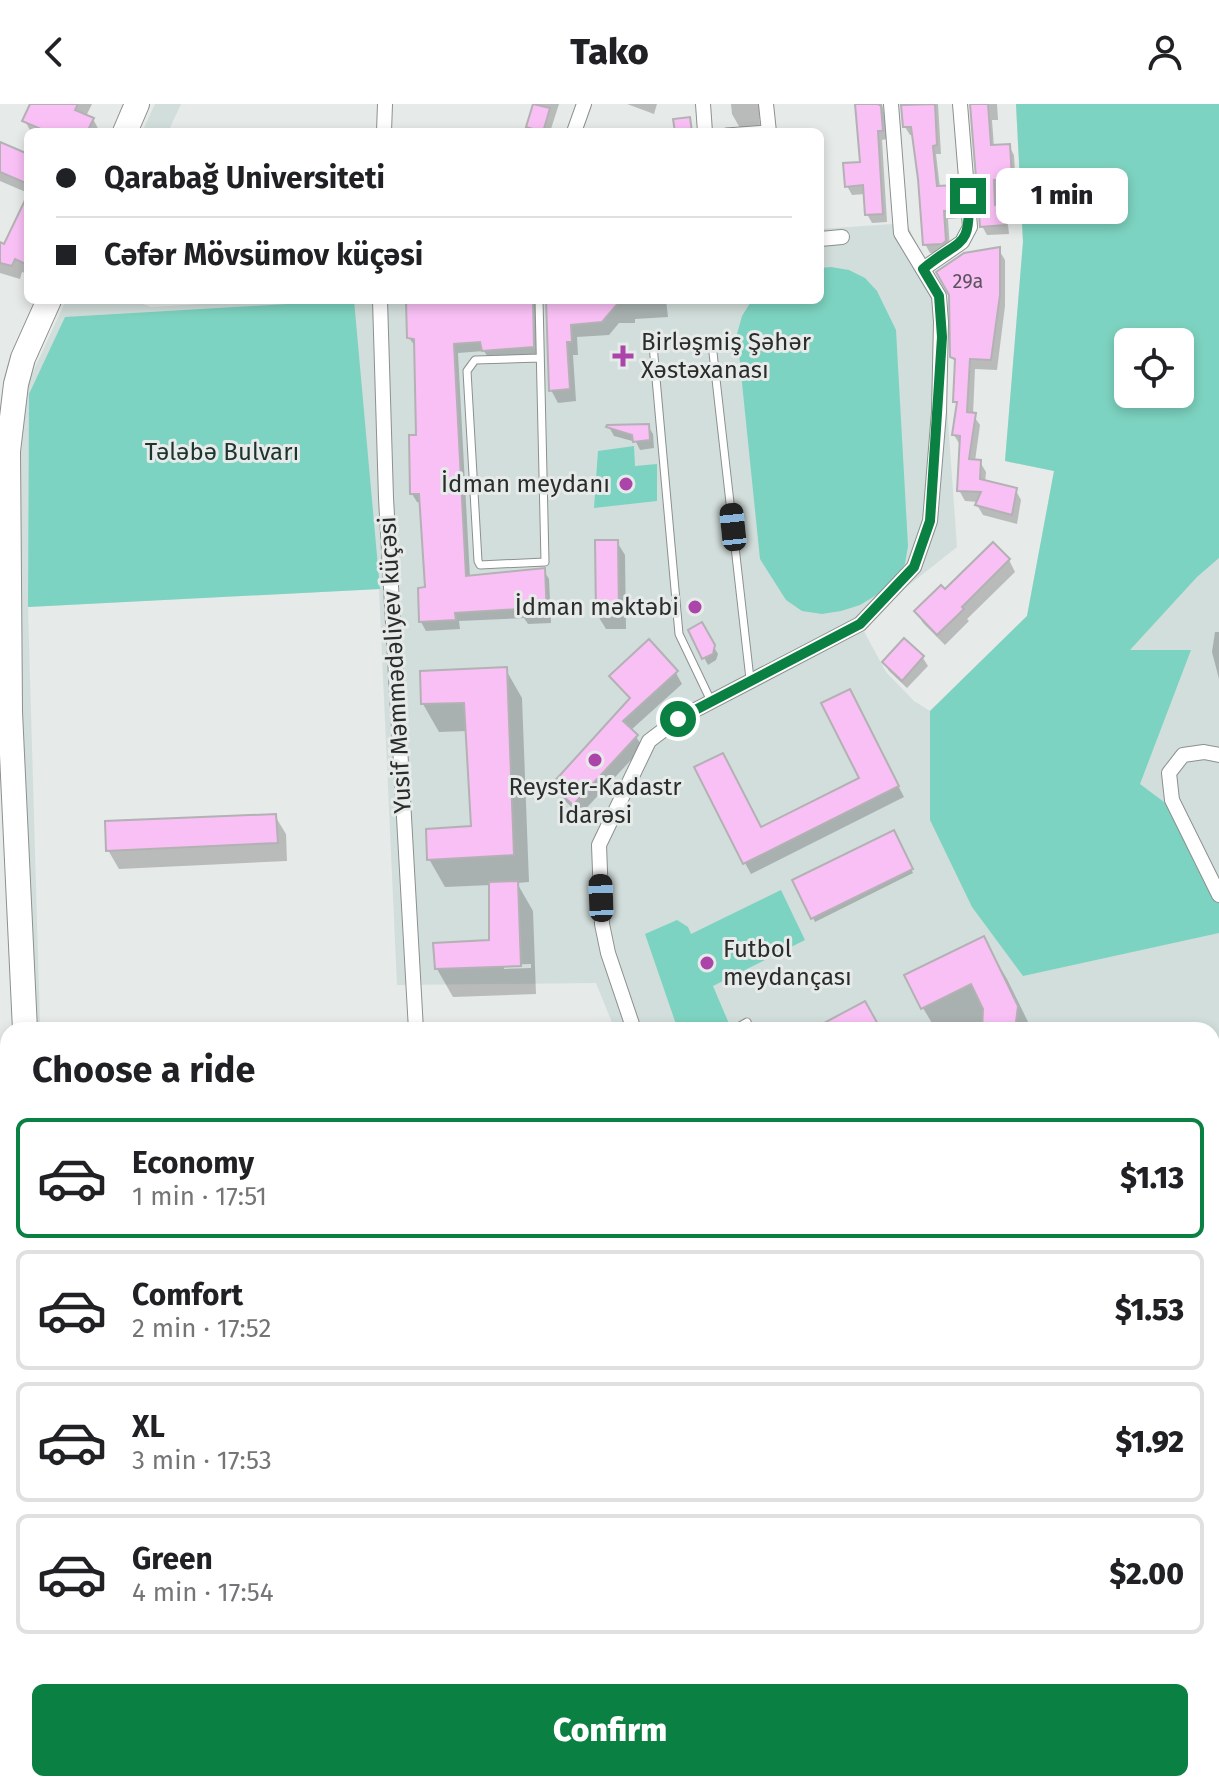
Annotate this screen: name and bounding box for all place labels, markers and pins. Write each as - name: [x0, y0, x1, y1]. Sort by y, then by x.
- place label: Birləşmiş Şəhər Xəstəxanası: [641, 328, 812, 384]
- marker: Birləşmiş Şəhər Xəstəxanası: [612, 345, 634, 367]
- place label: İdman meydanı: [441, 470, 610, 498]
- marker: İdman meydanı: [617, 475, 635, 493]
- place label: İdman məktəbi: [515, 593, 679, 621]
- marker: İdman məktəbi: [686, 598, 704, 616]
- marker: Reyster-Kadastr İdarəsi: [586, 751, 604, 769]
- place label: Reyster-Kadastr İdarəsi: [509, 773, 682, 829]
- place label: Futbol meydançası: [723, 935, 852, 991]
- marker: Futbol meydançası: [698, 954, 716, 972]

